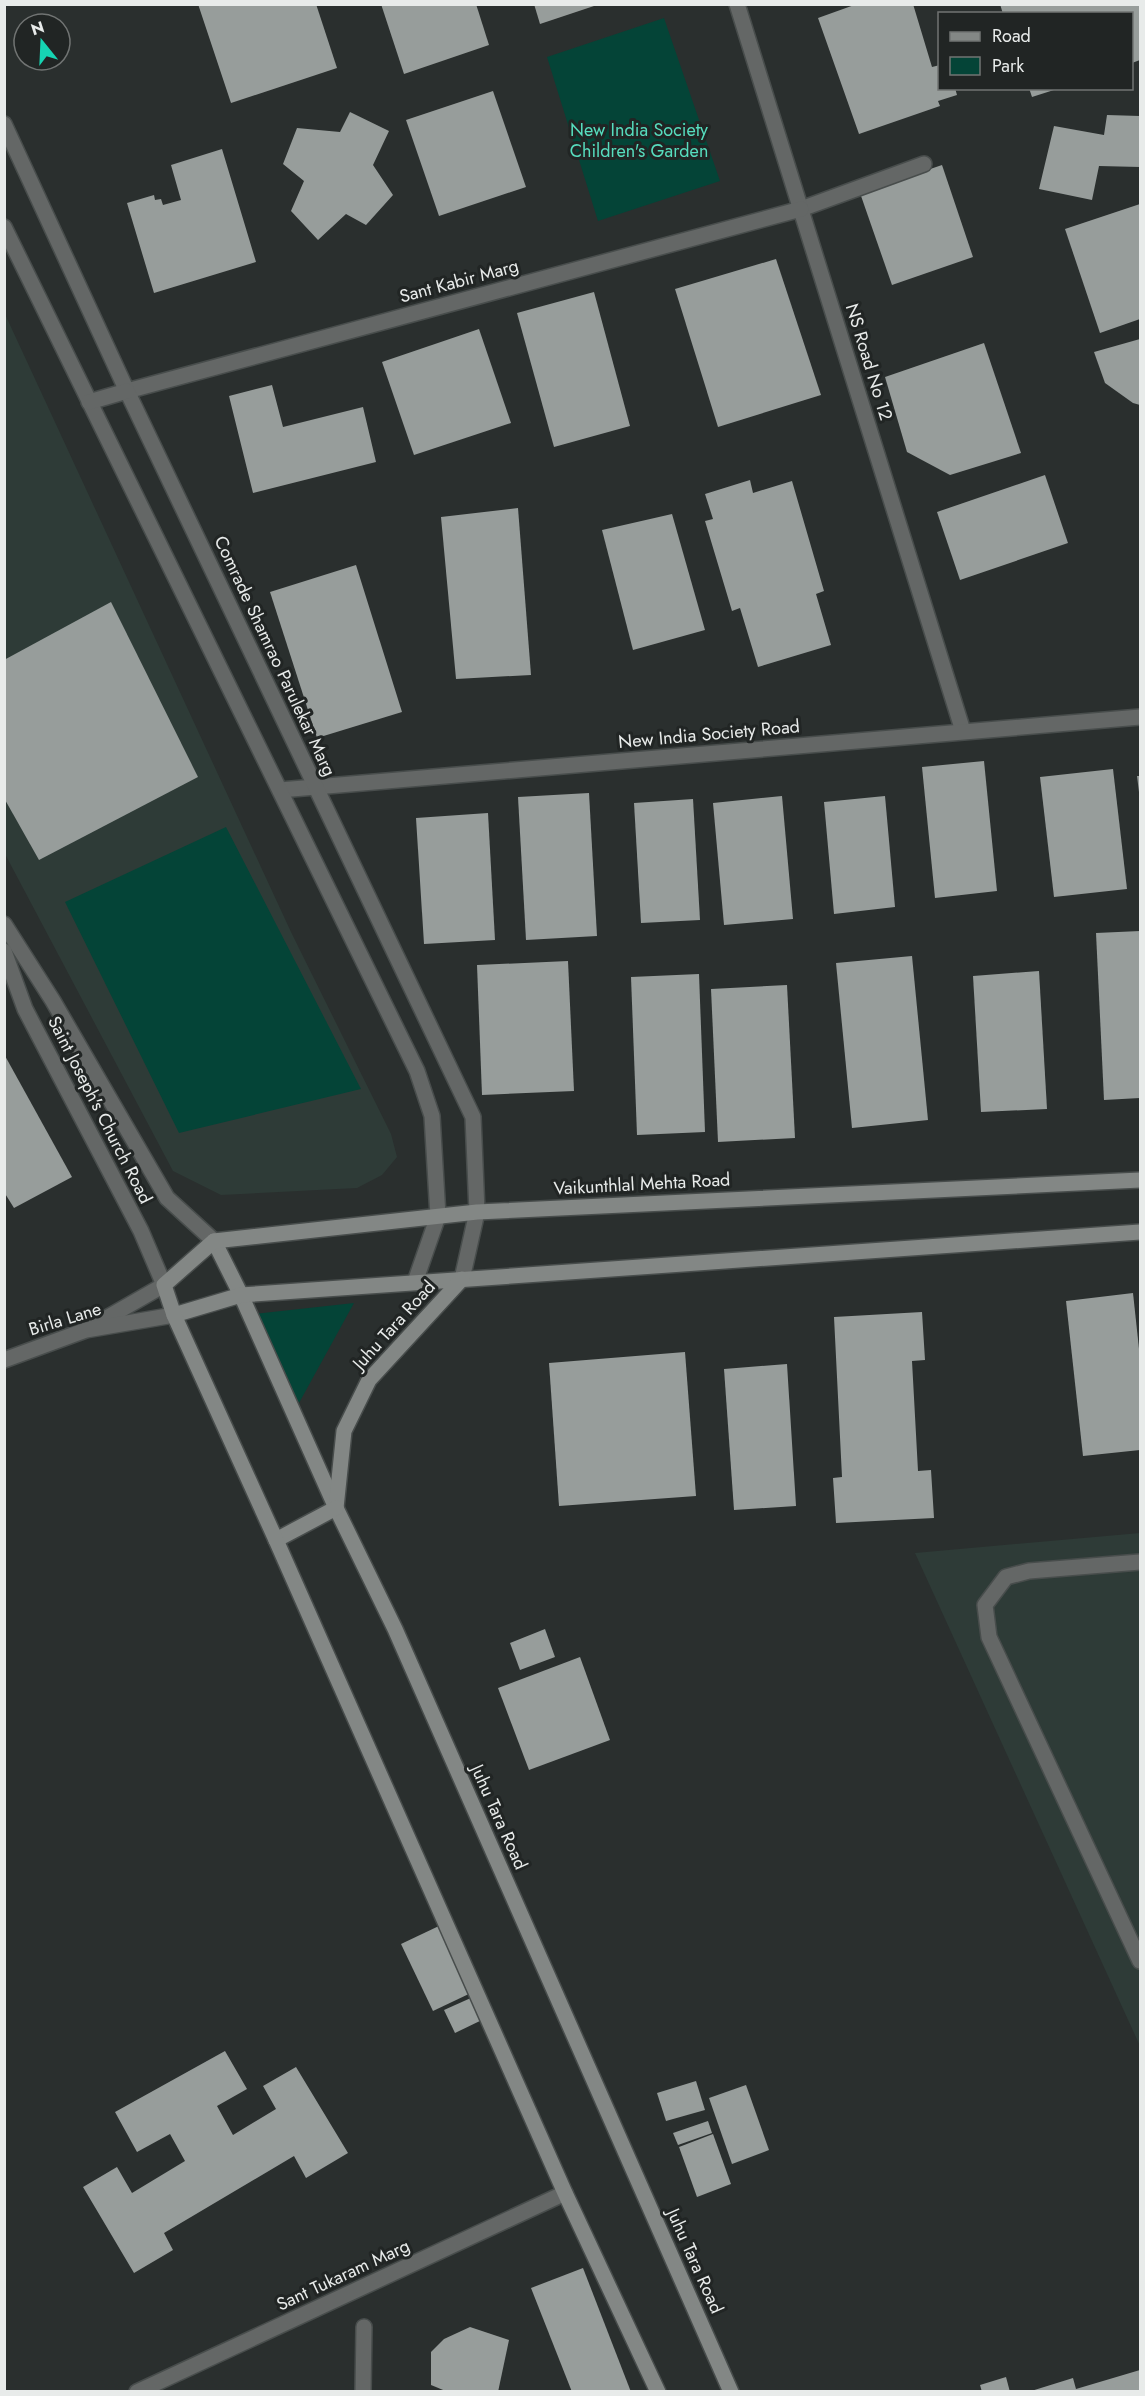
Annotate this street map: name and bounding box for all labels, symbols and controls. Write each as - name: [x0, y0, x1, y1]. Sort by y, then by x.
- north arrow: [12, 12, 72, 72]
- legend: [938, 12, 1133, 90]
- text: N: [28, 15, 47, 41]
- text: Road: [992, 23, 1031, 49]
- text: Park: [992, 53, 1024, 79]
- park label: New India Society Children's Garden: [570, 117, 708, 164]
- street label: Sant Kabir Marg: [397, 253, 521, 309]
- street label: NS Road No 12: [839, 300, 899, 424]
- street label: Comrade Shamrao Parulekar Marg: [208, 532, 342, 780]
- street label: New India Society Road: [617, 713, 801, 755]
- street label: Saint Joseph's Church Road: [41, 1012, 159, 1208]
- street label: Vaikunthlal Mehta Road: [553, 1166, 731, 1202]
- street label: Juhu Tara Road: [345, 1275, 441, 1377]
- street label: Birla Lane: [26, 1296, 104, 1342]
- street label: Juhu Tara Road: [463, 1759, 534, 1874]
- street label: Juhu Tara Road: [659, 2203, 730, 2318]
- street label: Sant Tukaram Marg: [272, 2233, 414, 2317]

